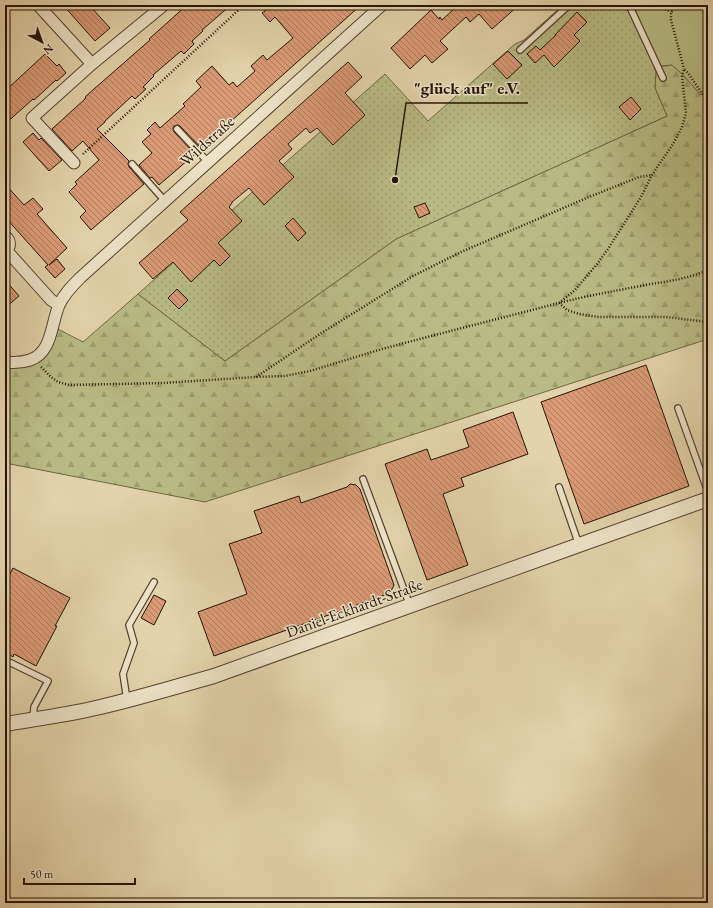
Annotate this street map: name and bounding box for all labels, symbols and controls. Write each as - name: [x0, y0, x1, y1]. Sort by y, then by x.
- north arrow: [22, 22, 62, 62]
- text: N: [41, 41, 57, 58]
- callout: "glück auf" e.V.: [406, 74, 528, 103]
- text: "glück auf" e.V.: [414, 77, 520, 99]
- street label: Wildstraße: [175, 111, 239, 171]
- street label: Daniel-Eckhardt-Straße: [283, 574, 425, 642]
- scale bar: [24, 860, 135, 886]
- text: 50 m: [30, 866, 54, 882]

